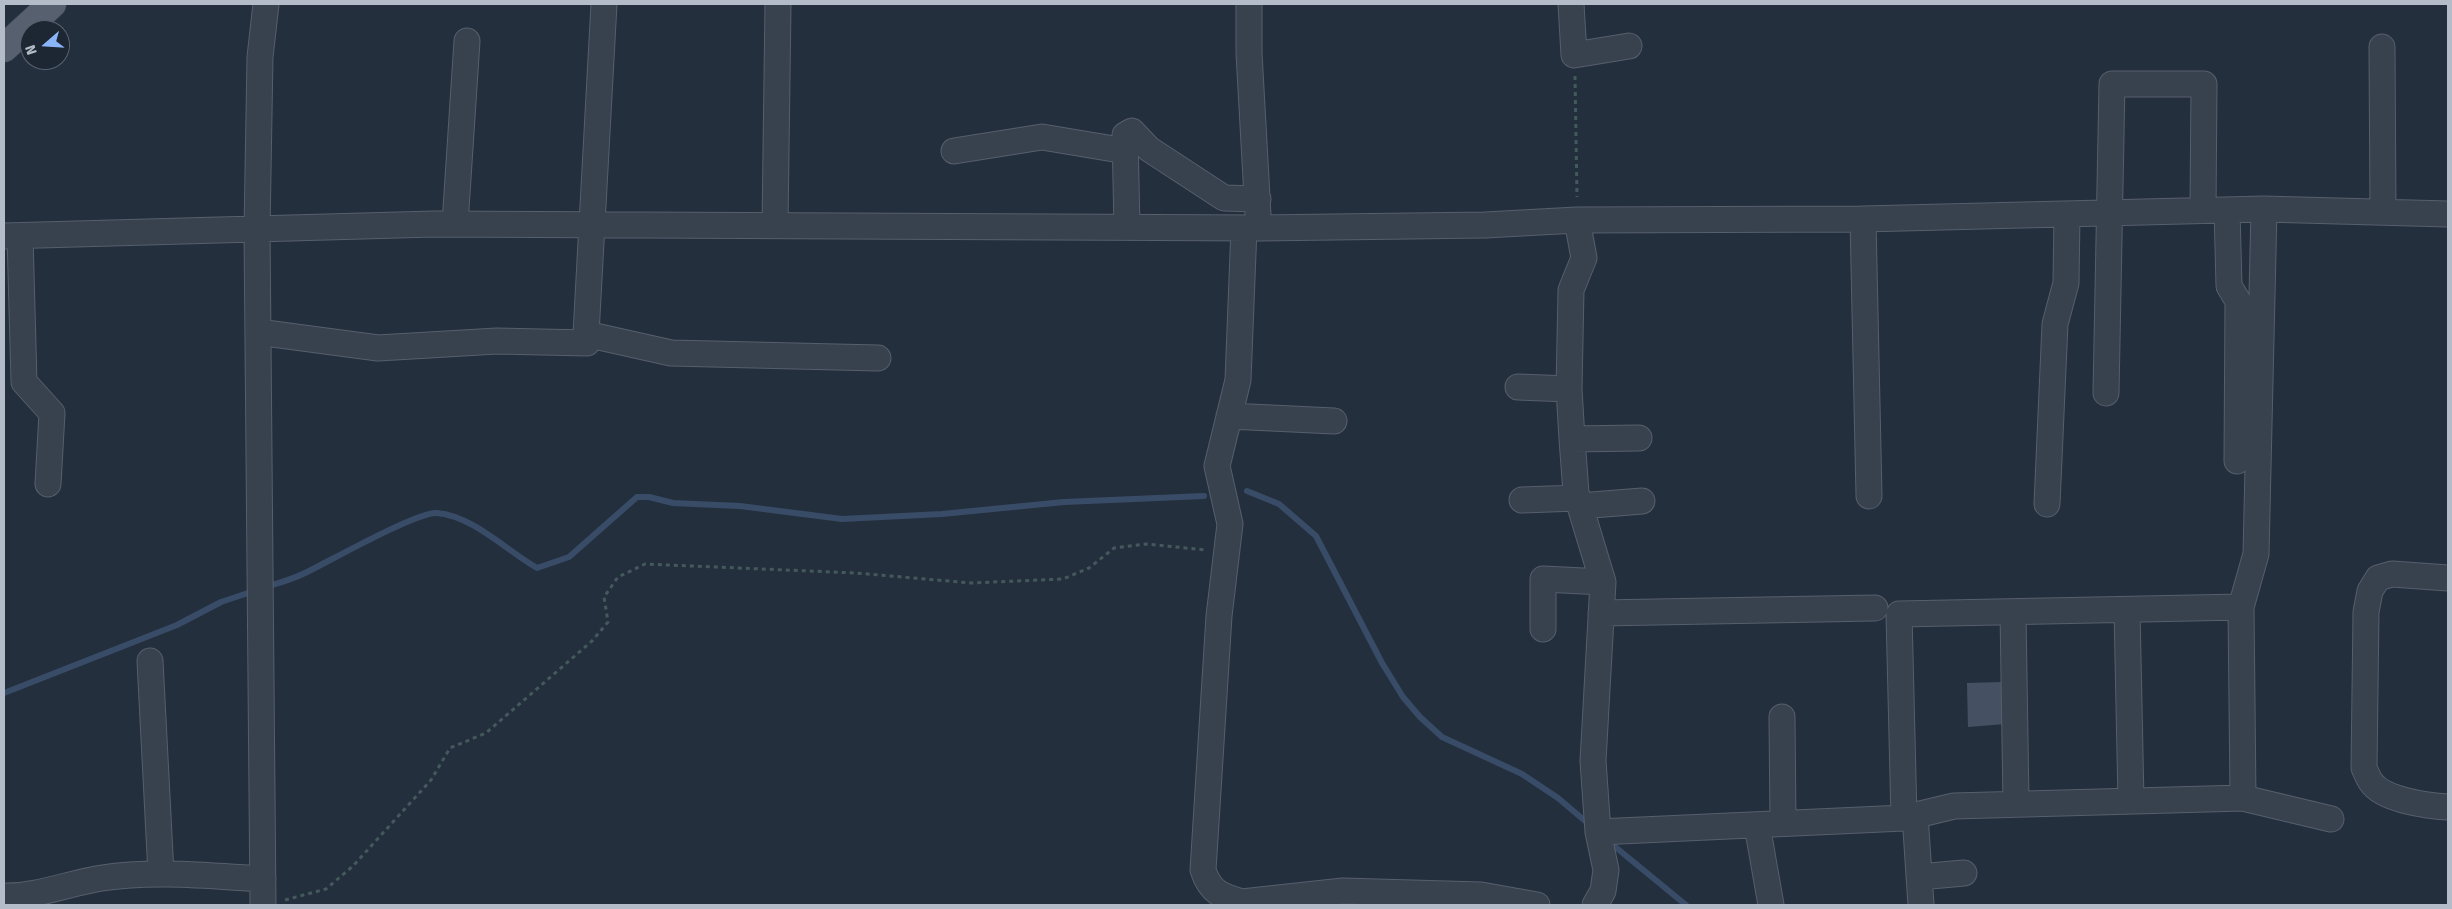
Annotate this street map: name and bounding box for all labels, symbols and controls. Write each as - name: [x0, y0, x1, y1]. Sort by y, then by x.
- north arrow: [20, 20, 70, 70]
- text: N: [22, 43, 41, 57]

